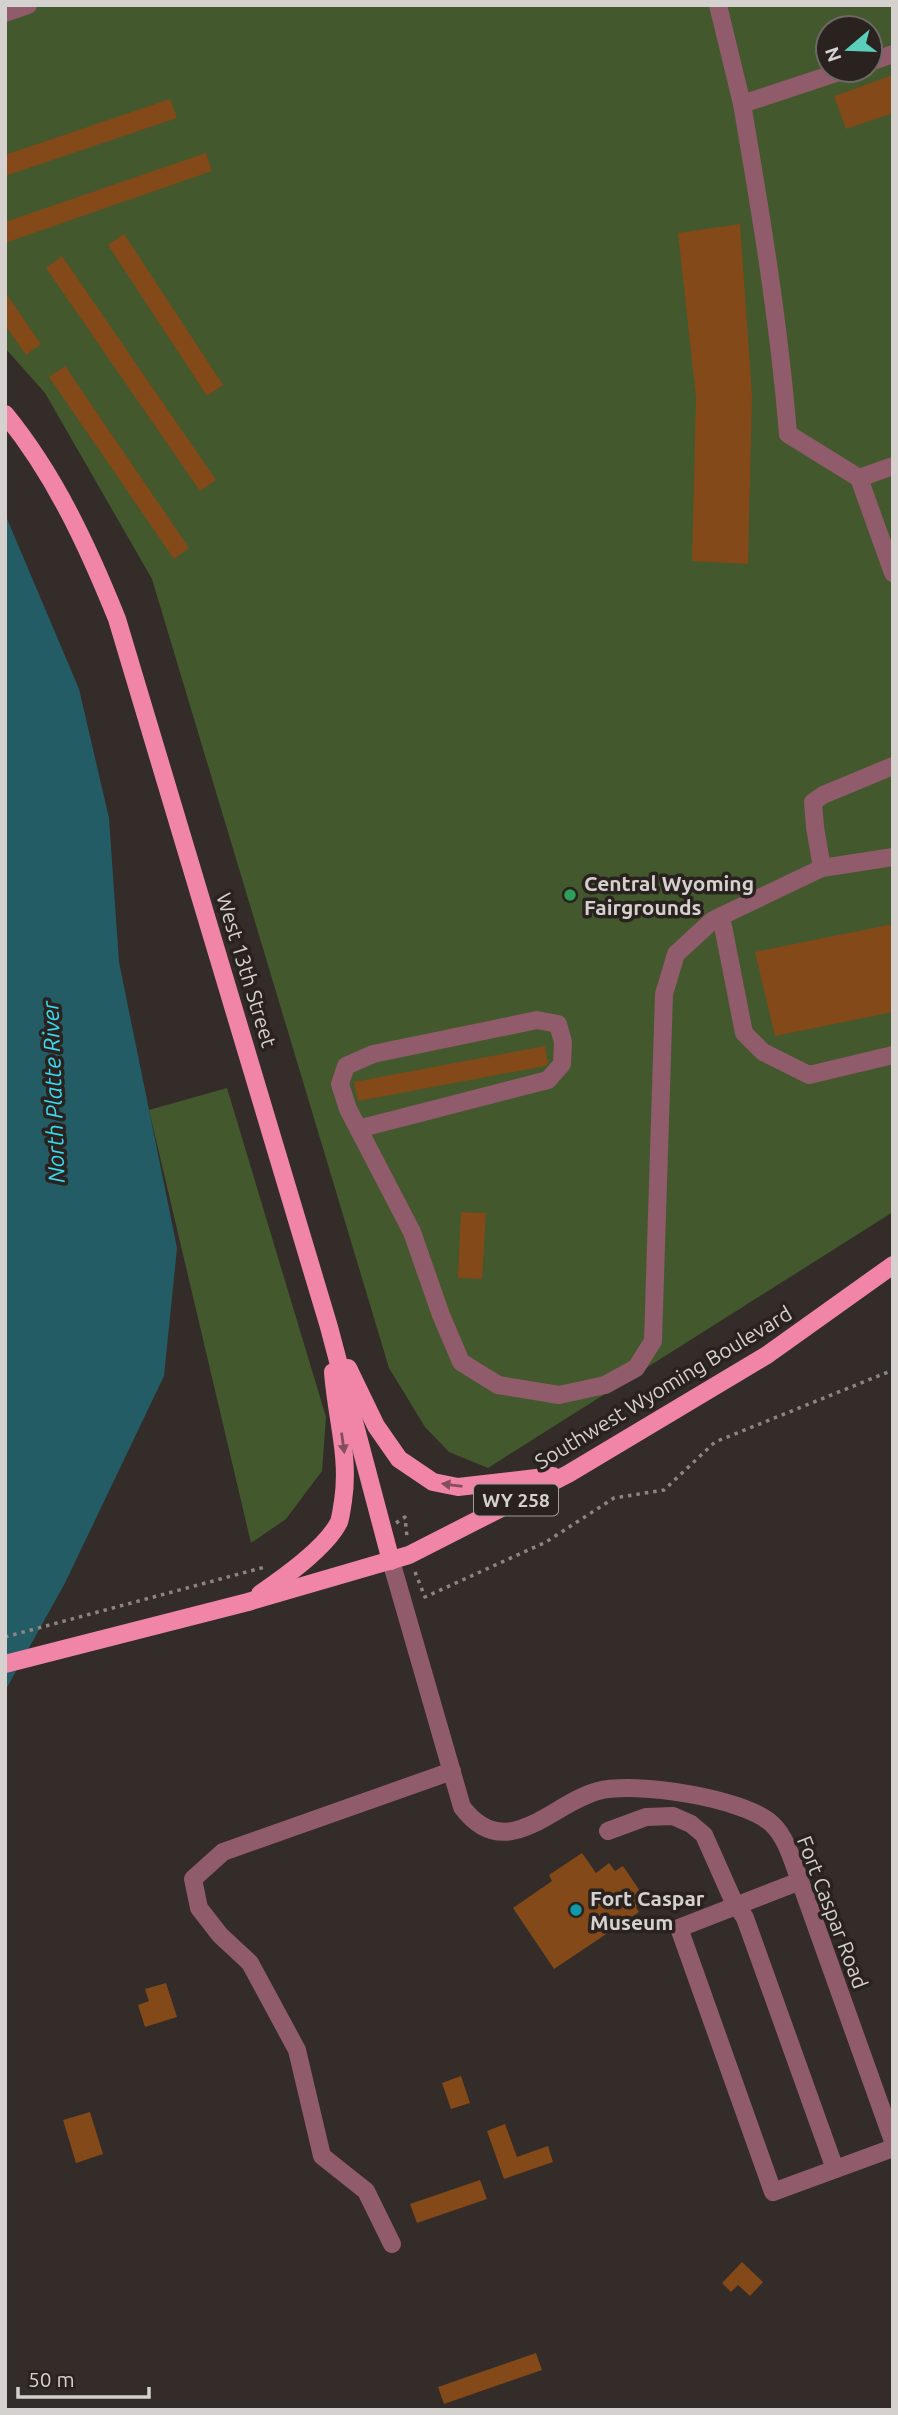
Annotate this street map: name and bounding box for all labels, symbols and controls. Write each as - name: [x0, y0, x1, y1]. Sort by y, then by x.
- north arrow: [814, 14, 884, 84]
- text: N: [820, 44, 846, 65]
- place label: Central Wyoming Fairgrounds: [584, 871, 754, 919]
- marker: Central Wyoming Fairgrounds: [562, 887, 578, 903]
- street label: West 13th Street: [212, 890, 282, 1050]
- water label: North Platte River: [37, 999, 69, 1183]
- street label: Southwest Wyoming Boulevard: [530, 1301, 796, 1473]
- one-way arrow: [338, 1432, 349, 1454]
- one-way arrow: [441, 1479, 463, 1490]
- road number: WY 258: [474, 1484, 558, 1516]
- street label: Fort Caspar Road: [793, 1832, 873, 1992]
- place label: Fort Caspar Museum: [590, 1886, 705, 1934]
- marker: Fort Caspar Museum: [568, 1902, 584, 1918]
- scale bar: [18, 2356, 149, 2400]
- text: 50 m: [28, 2367, 75, 2391]

